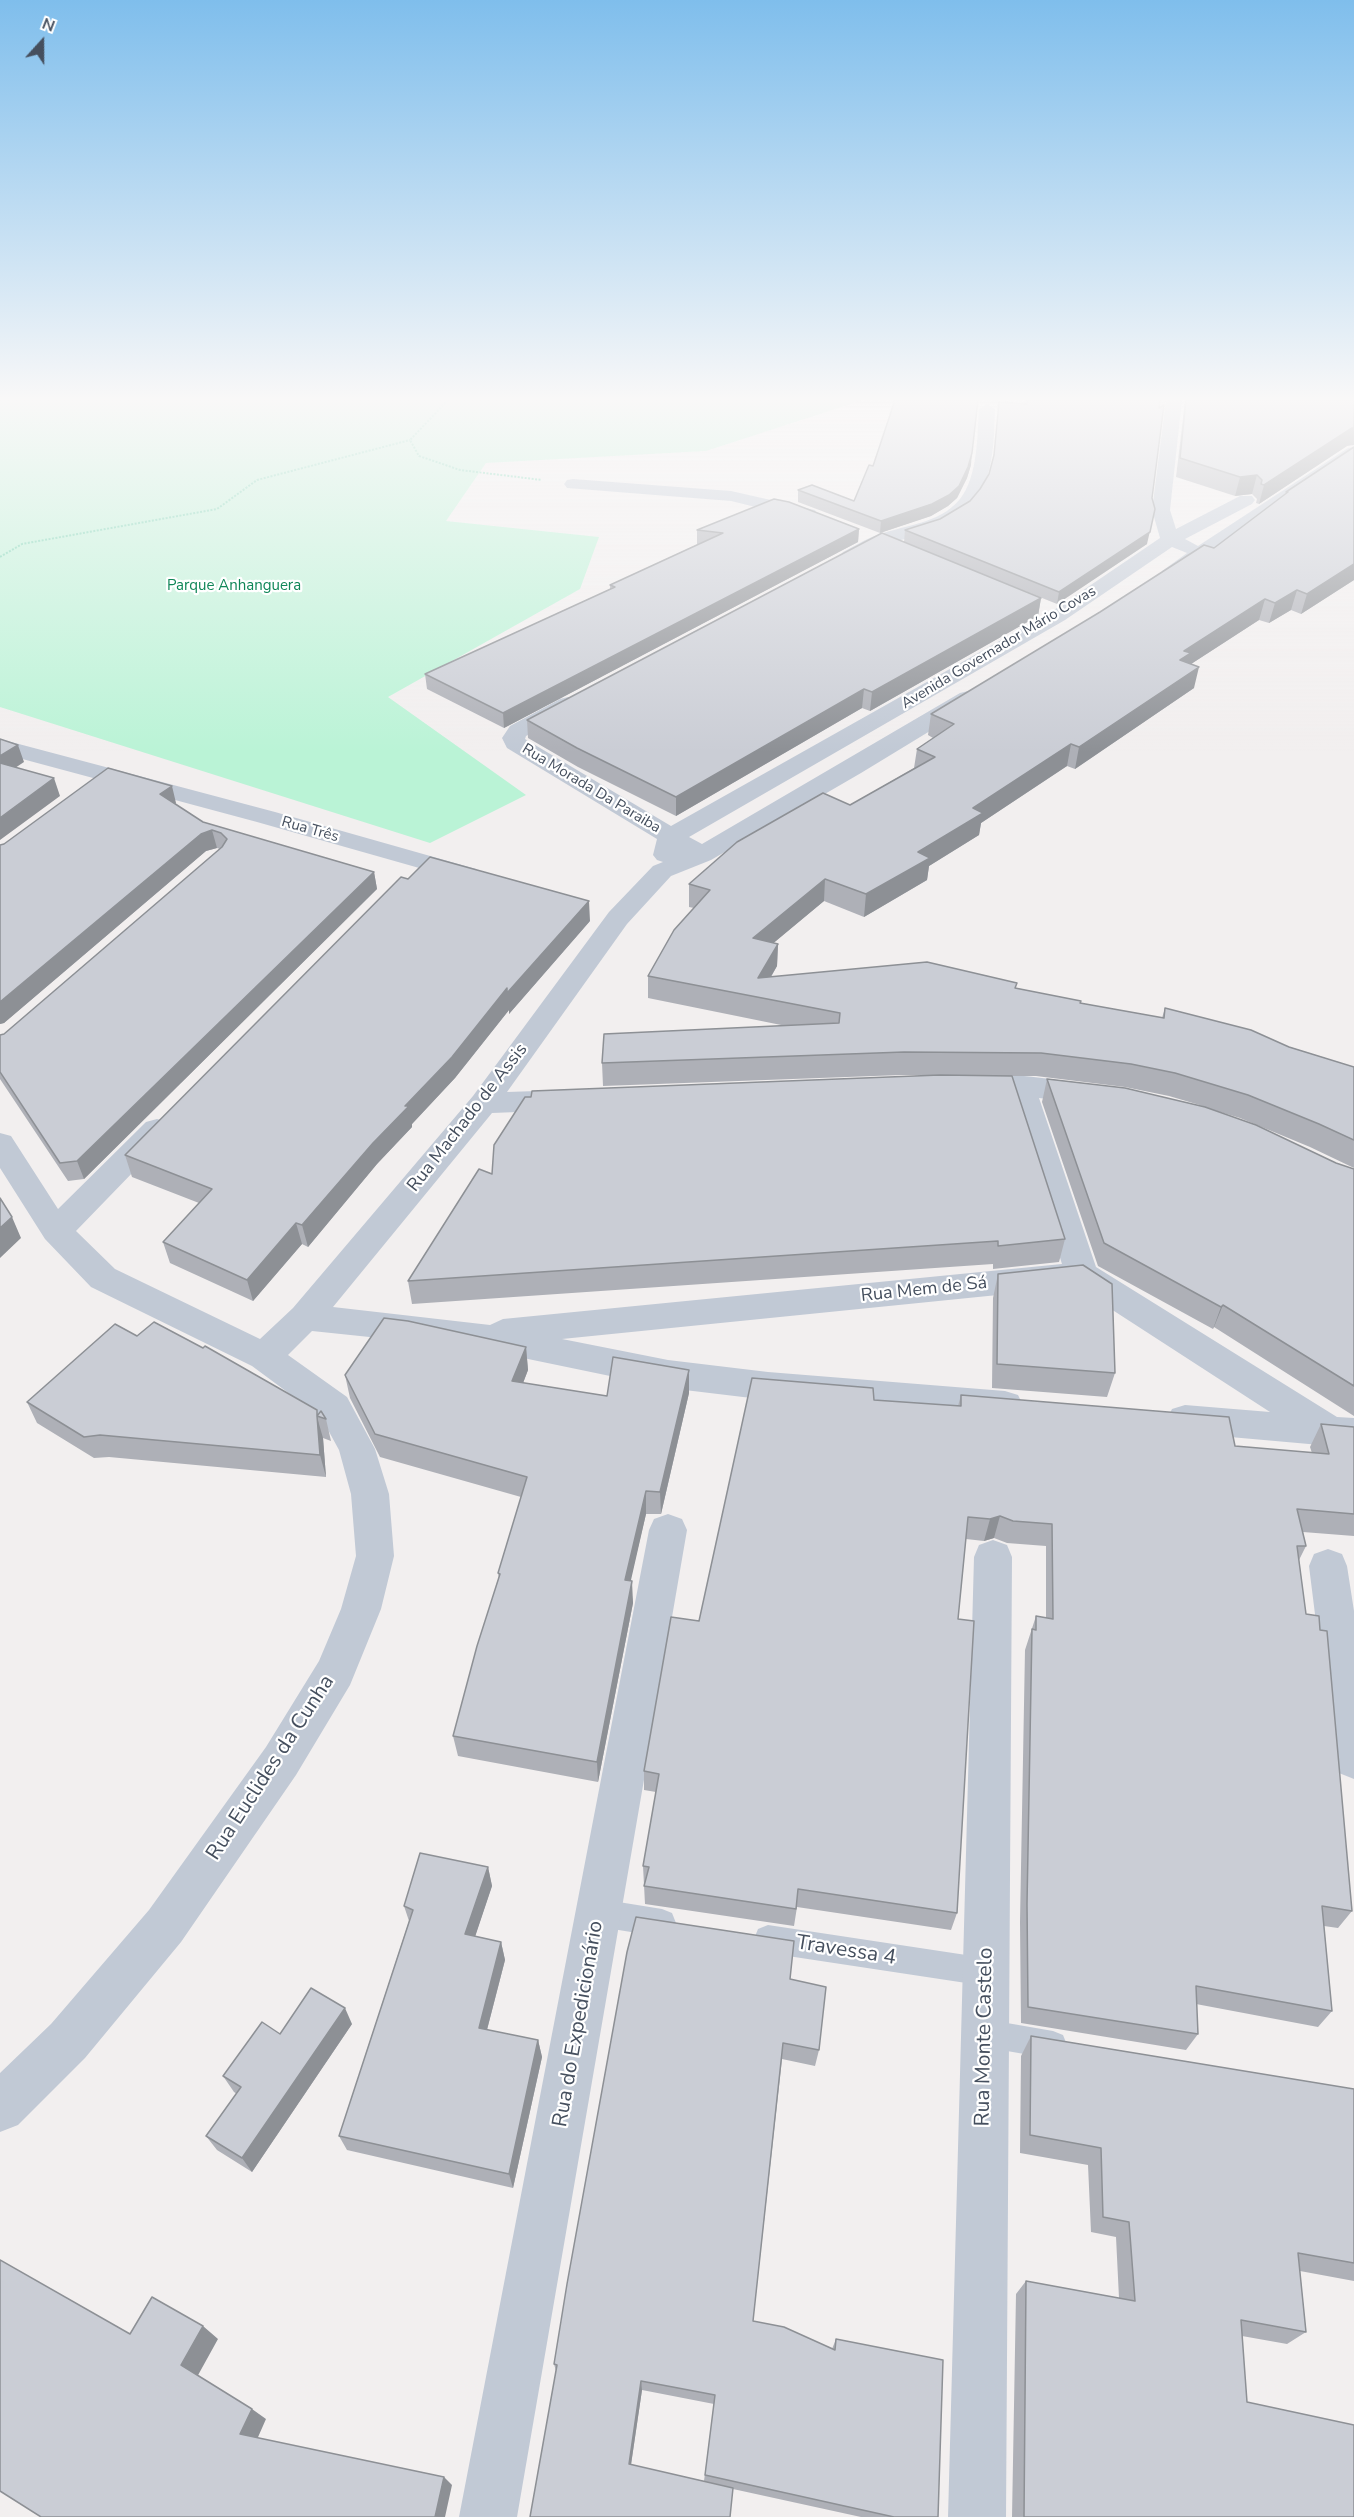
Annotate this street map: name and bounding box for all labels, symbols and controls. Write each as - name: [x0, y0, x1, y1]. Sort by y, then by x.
- north arrow: [12, 12, 72, 72]
- text: N: [39, 13, 58, 38]
- park label: Parque Anhanguera: [167, 577, 301, 595]
- street label: Avenida Governador Mário Covas: [898, 583, 1100, 713]
- street label: Rua Morada Da Paraiba: [518, 740, 664, 838]
- street label: Rua Três: [279, 813, 341, 847]
- street label: Rua Machado de Assis: [403, 1040, 533, 1196]
- street label: Rua Mem de Sá: [860, 1273, 988, 1307]
- street label: Rua Euclides da Cunha: [202, 1671, 340, 1865]
- street label: Rua do Expedicionário: [548, 1919, 610, 2129]
- street label: Travessa 4: [794, 1931, 898, 1971]
- street label: Rua Monte Castelo: [971, 1947, 999, 2127]

